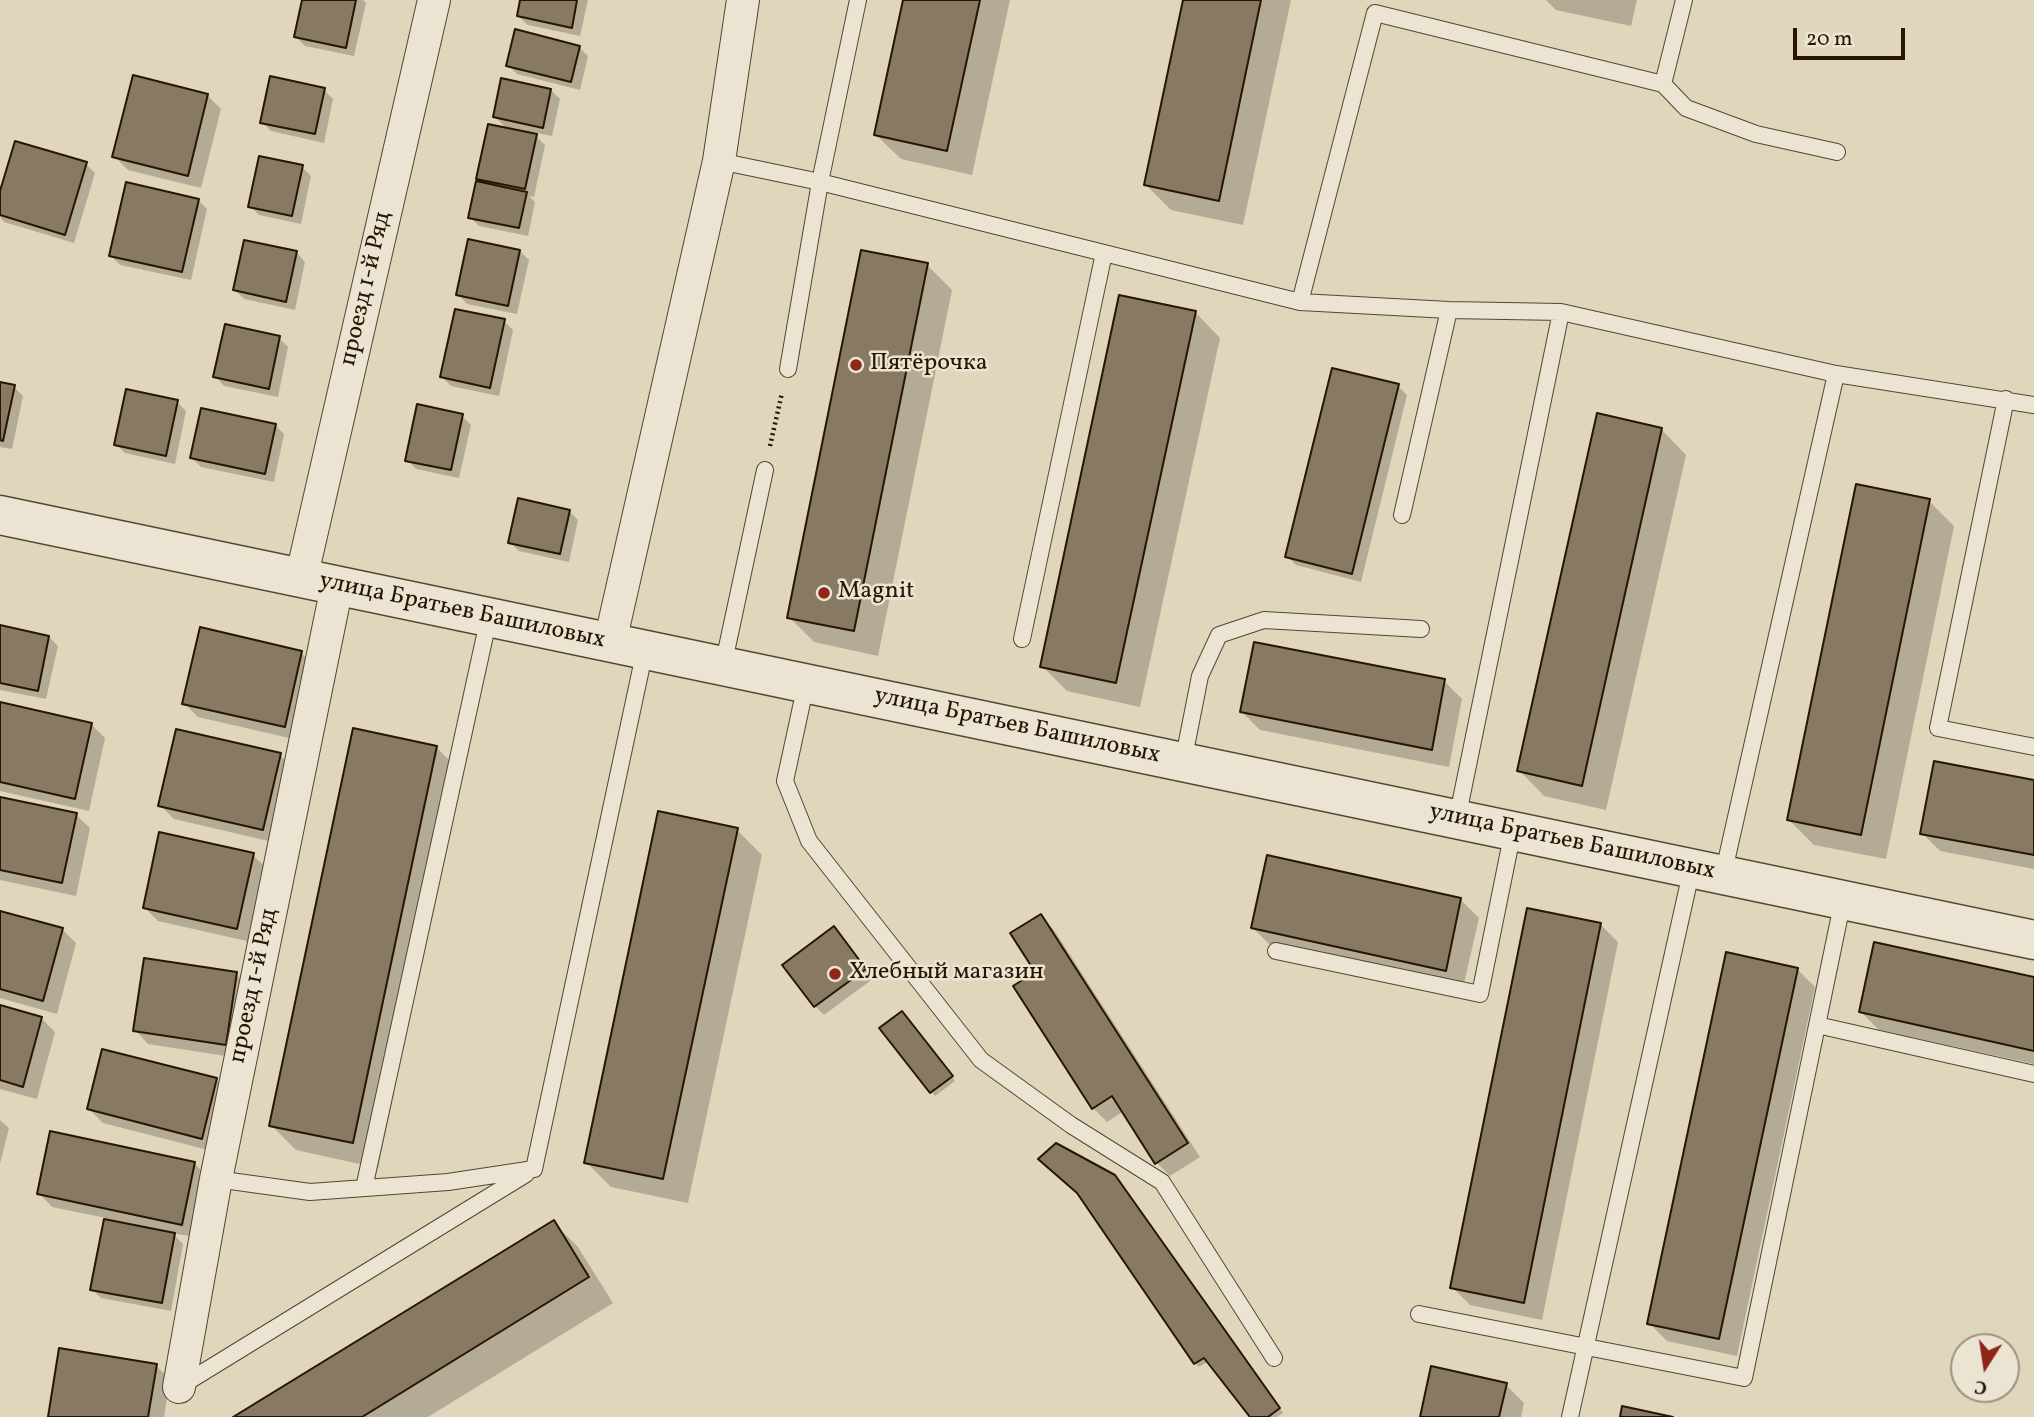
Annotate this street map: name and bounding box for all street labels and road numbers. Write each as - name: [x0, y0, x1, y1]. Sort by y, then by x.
- street label: проезд 1-й Ряд: [335, 209, 399, 369]
- street label: улица Братьев Башиловых: [316, 568, 608, 656]
- street label: улица Братьев Башиловых: [871, 683, 1163, 771]
- street label: улица Братьев Башиловых: [1426, 799, 1718, 887]
- street label: проезд 1-й Ряд: [225, 906, 285, 1066]

